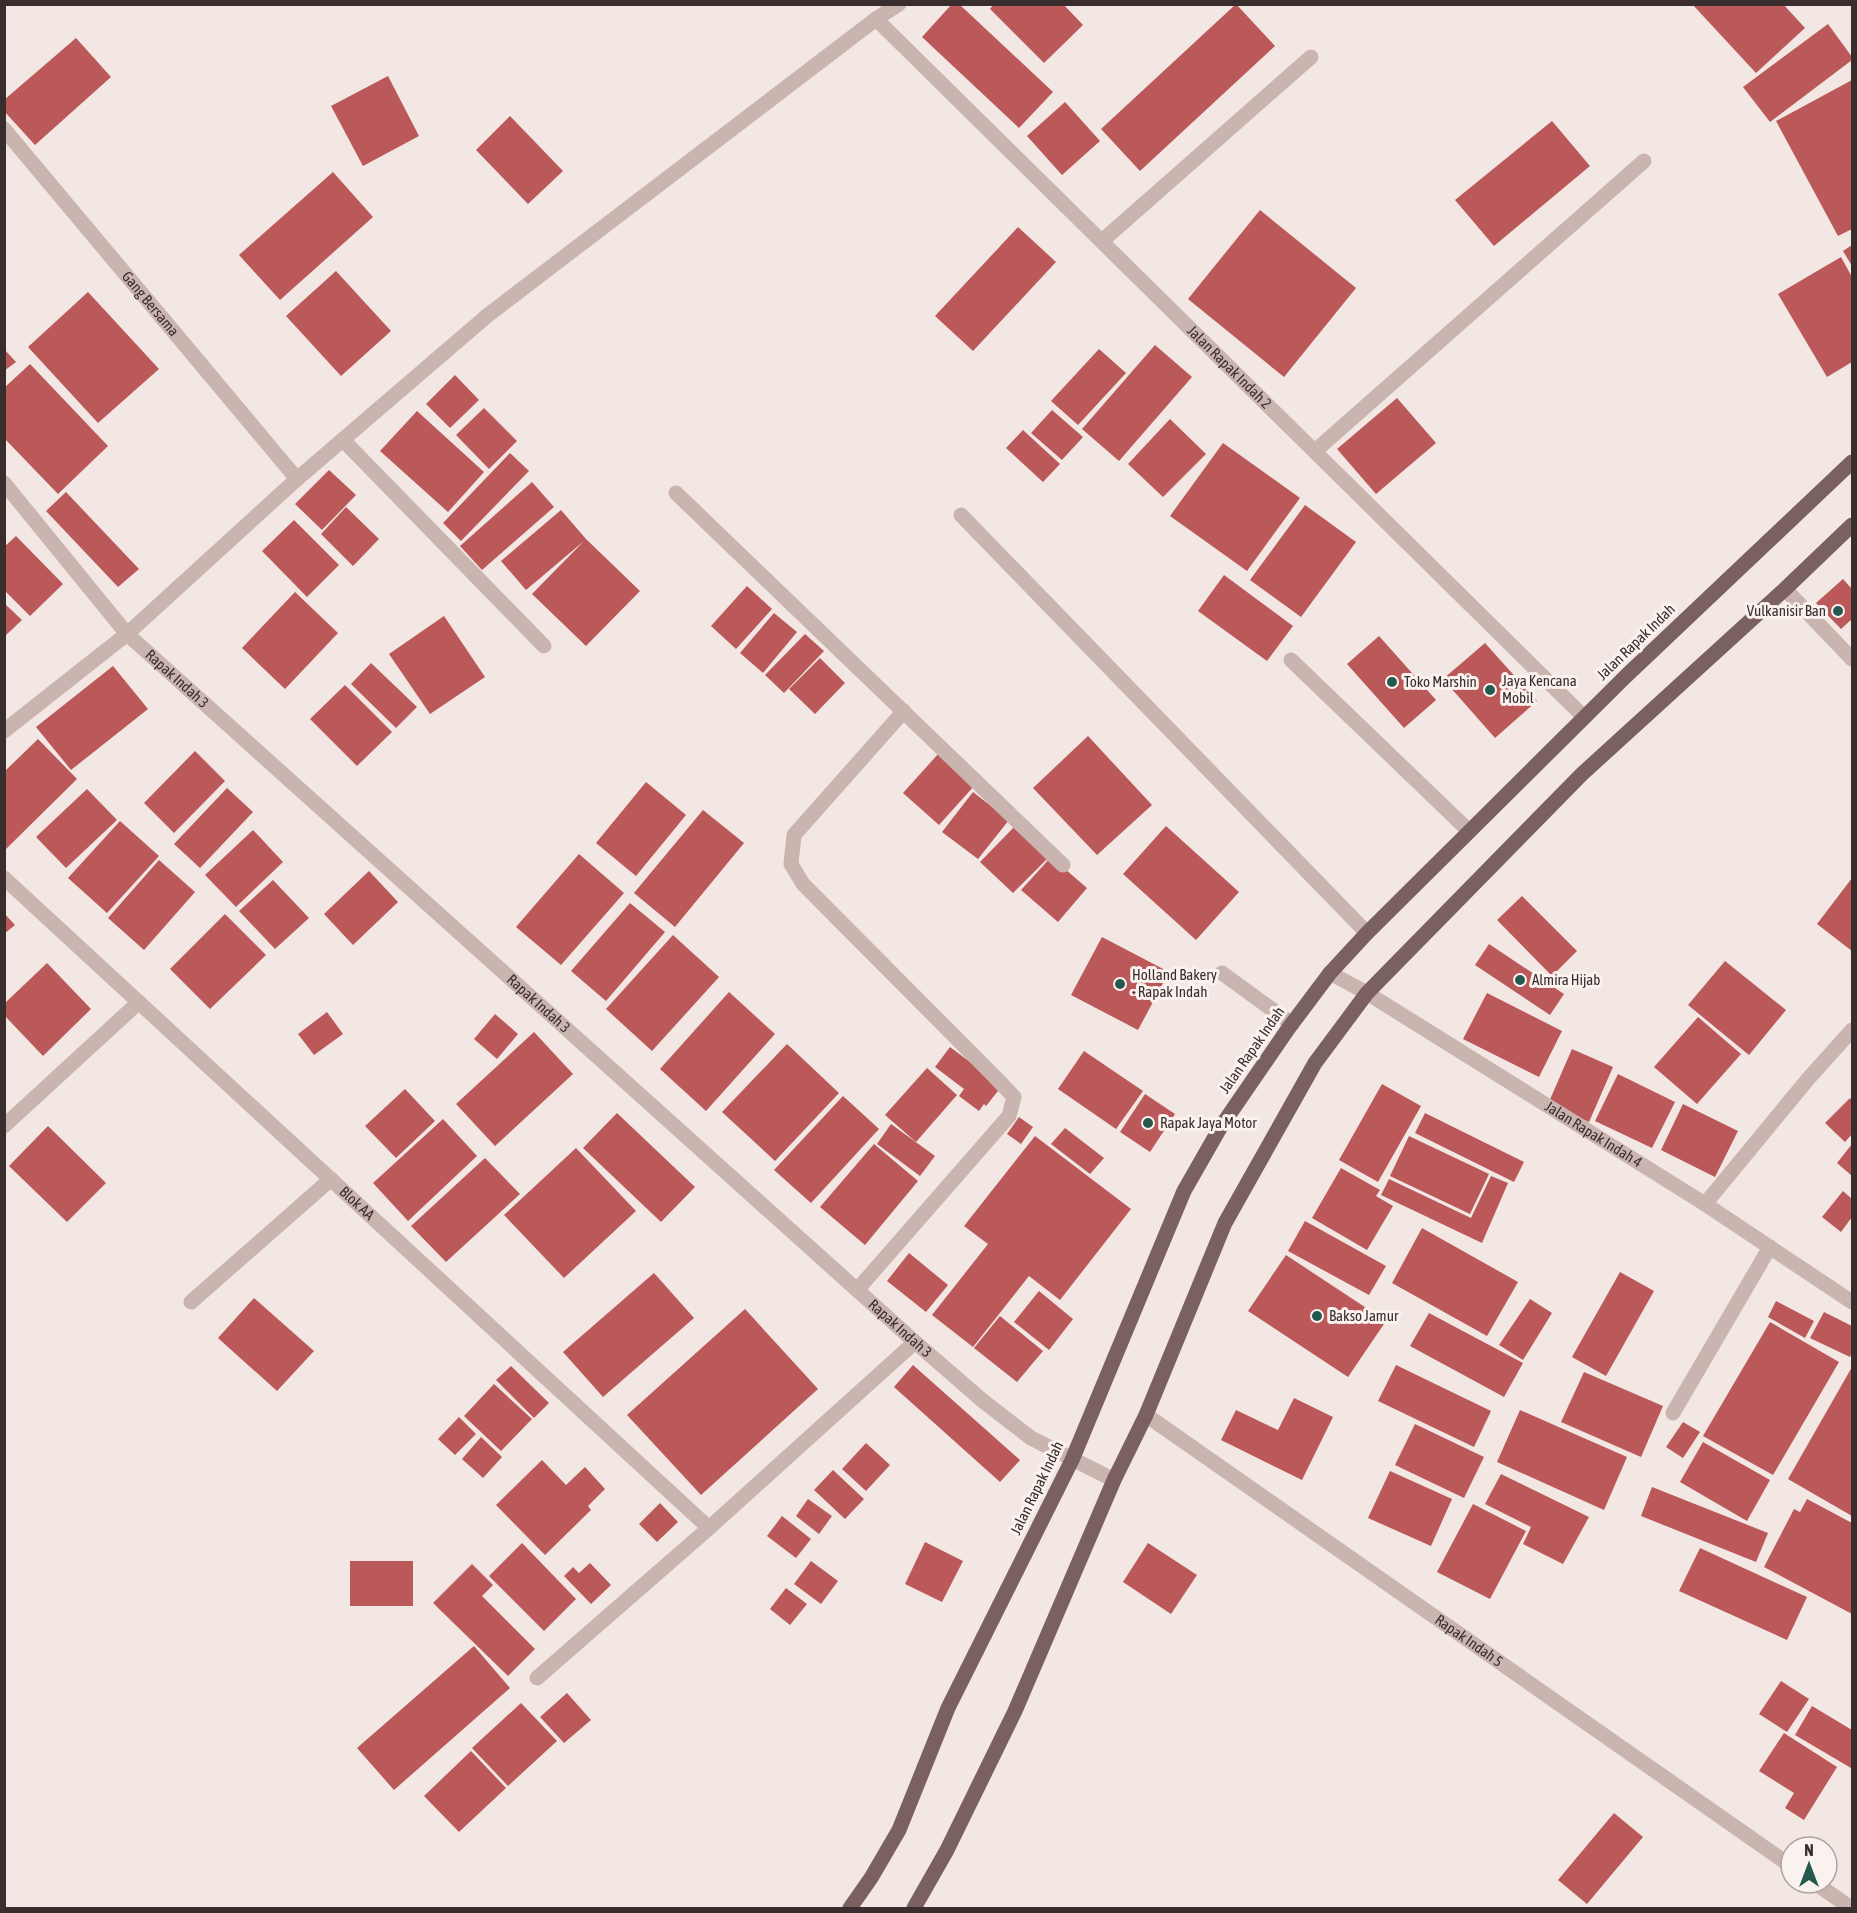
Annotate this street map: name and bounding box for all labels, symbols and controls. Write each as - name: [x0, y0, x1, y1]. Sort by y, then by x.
- street label: Gang Bersama: [119, 268, 183, 339]
- street label: Jalan Rapak Indah 2: [1184, 322, 1275, 412]
- street label: Jalan Rapak Indah: [1593, 600, 1678, 683]
- place label: Vulkanisir Ban: [1747, 602, 1826, 619]
- marker: Vulkanisir Ban: [1831, 604, 1845, 618]
- street label: Rapak Indah 3: [142, 646, 212, 711]
- place label: Jaya Kencana Mobil: [1502, 672, 1577, 706]
- place label: Toko Marshin: [1404, 673, 1477, 690]
- marker: Toko Marshin: [1385, 675, 1399, 689]
- marker: Jaya Kencana Mobil: [1483, 683, 1497, 697]
- place label: Holland Bakery - Rapak Indah: [1132, 966, 1217, 1000]
- street label: Rapak Indah 3: [504, 971, 574, 1036]
- place label: Almira Hijab: [1532, 971, 1600, 988]
- marker: Almira Hijab: [1513, 973, 1527, 987]
- marker: Holland Bakery - Rapak Indah: [1113, 977, 1127, 991]
- street label: Jalan Rapak Indah: [1215, 1003, 1288, 1096]
- street label: Jalan Rapak Indah 4: [1542, 1097, 1645, 1171]
- place label: Rapak Jaya Motor: [1160, 1114, 1257, 1131]
- marker: Rapak Jaya Motor: [1141, 1116, 1155, 1130]
- street label: Blok AA: [336, 1183, 379, 1224]
- street label: Rapak Indah 3: [865, 1296, 936, 1361]
- place label: Bakso Jamur: [1329, 1307, 1399, 1324]
- marker: Bakso Jamur: [1310, 1309, 1324, 1323]
- street label: Jalan Rapak Indah: [1007, 1438, 1066, 1537]
- street label: Rapak Indah 5: [1432, 1611, 1506, 1670]
- north arrow: [1779, 1835, 1839, 1895]
- text: N: [1804, 1841, 1814, 1859]

